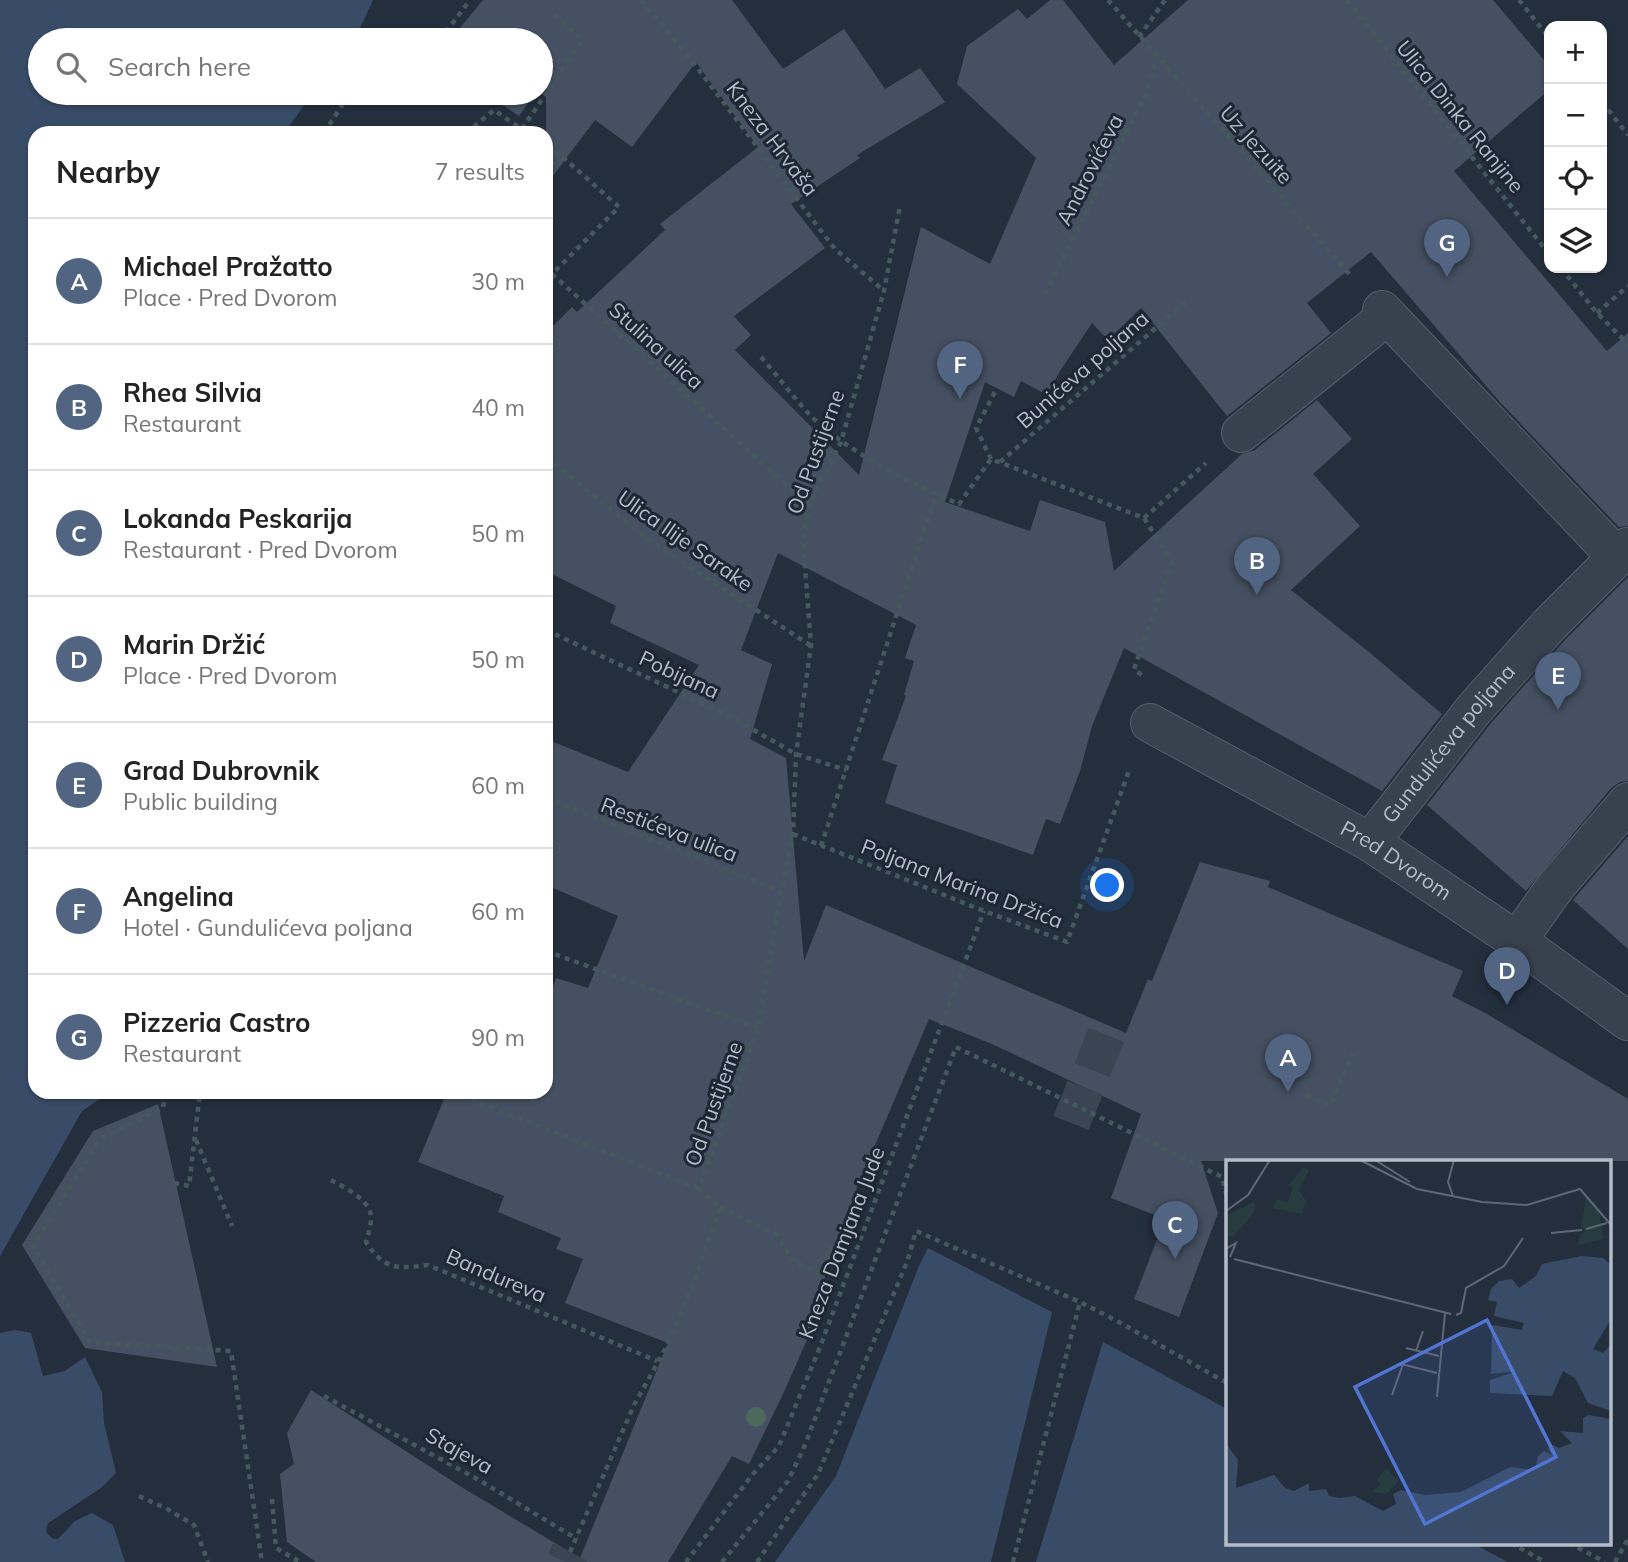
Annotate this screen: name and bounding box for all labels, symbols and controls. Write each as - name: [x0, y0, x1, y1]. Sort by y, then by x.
- map controls: [1544, 21, 1607, 273]
- button: +: [1544, 21, 1607, 84]
- search box: [28, 28, 553, 105]
- street label: Ulica Dinka Ranjine: [1391, 35, 1530, 198]
- icon: search: [52, 48, 90, 86]
- text: Search here: [108, 50, 251, 83]
- street label: Kneza Hrvaša: [721, 76, 824, 201]
- button: −: [1544, 84, 1607, 147]
- street label: Uz Jezuite: [1215, 100, 1299, 189]
- street label: Androvićeva: [1050, 110, 1128, 229]
- button: locate: [1544, 147, 1607, 210]
- text: Nearby: [56, 153, 160, 191]
- text: 7 results: [435, 157, 525, 186]
- button: layers: [1544, 210, 1607, 273]
- pin: G: [1424, 219, 1470, 277]
- text: Michael Pražatto: [123, 250, 333, 283]
- text: A: [70, 267, 88, 296]
- text: 30 m: [471, 267, 525, 296]
- text: Place · Pred Dvorom: [123, 283, 337, 312]
- street label: Stulina ulica: [604, 296, 709, 394]
- street label: Bunićeva poljana: [1011, 305, 1154, 434]
- pin: F: [937, 341, 983, 399]
- text: Rhea Silvia: [123, 376, 262, 409]
- street label: Od Pustijerne: [781, 386, 850, 517]
- text: B: [71, 393, 87, 422]
- text: 40 m: [471, 393, 525, 422]
- text: Restaurant: [123, 409, 241, 438]
- street label: Ulica Ilije Sarake: [613, 484, 758, 596]
- text: Lokanda Peskarija: [123, 502, 352, 535]
- text: C: [71, 519, 87, 548]
- text: 50 m: [471, 519, 525, 548]
- text: Restaurant · Pred Dvorom: [123, 535, 398, 564]
- pin: B: [1234, 537, 1280, 595]
- text: Marin Držić: [123, 628, 265, 661]
- street label: Pobijana: [635, 644, 724, 704]
- text: D: [70, 645, 88, 674]
- text: 50 m: [471, 645, 525, 674]
- pin: E: [1535, 652, 1581, 710]
- street label: Gundulićeva poljana: [1376, 658, 1520, 828]
- text: Place · Pred Dvorom: [123, 661, 337, 690]
- text: Grad Dubrovnik: [123, 754, 319, 787]
- text: E: [72, 771, 86, 800]
- text: 60 m: [471, 771, 525, 800]
- text: Public building: [123, 787, 278, 816]
- street label: Restićeva ulica: [598, 791, 741, 867]
- street label: Pred Dvorom: [1336, 815, 1457, 905]
- street label: Poljana Marina Držića: [858, 833, 1067, 934]
- your location: [1090, 868, 1124, 902]
- text: Angelina: [123, 880, 234, 913]
- text: F: [72, 897, 86, 926]
- text: 60 m: [471, 897, 525, 926]
- text: Hotel · Gundulićeva poljana: [123, 913, 413, 942]
- pin: D: [1484, 947, 1530, 1005]
- text: Pizzeria Castro: [123, 1006, 310, 1039]
- text: G: [70, 1023, 88, 1052]
- text: 90 m: [471, 1023, 525, 1052]
- pin: A: [1265, 1034, 1311, 1092]
- street label: Od Pustijerne: [679, 1038, 748, 1169]
- text: Restaurant: [123, 1039, 241, 1068]
- street label: Kneza Damjana Jude: [792, 1143, 890, 1342]
- inset map: [1226, 1160, 1610, 1544]
- pin: C: [1152, 1201, 1198, 1259]
- street label: Bandureva: [442, 1242, 550, 1308]
- street label: Stajeva: [421, 1421, 498, 1479]

